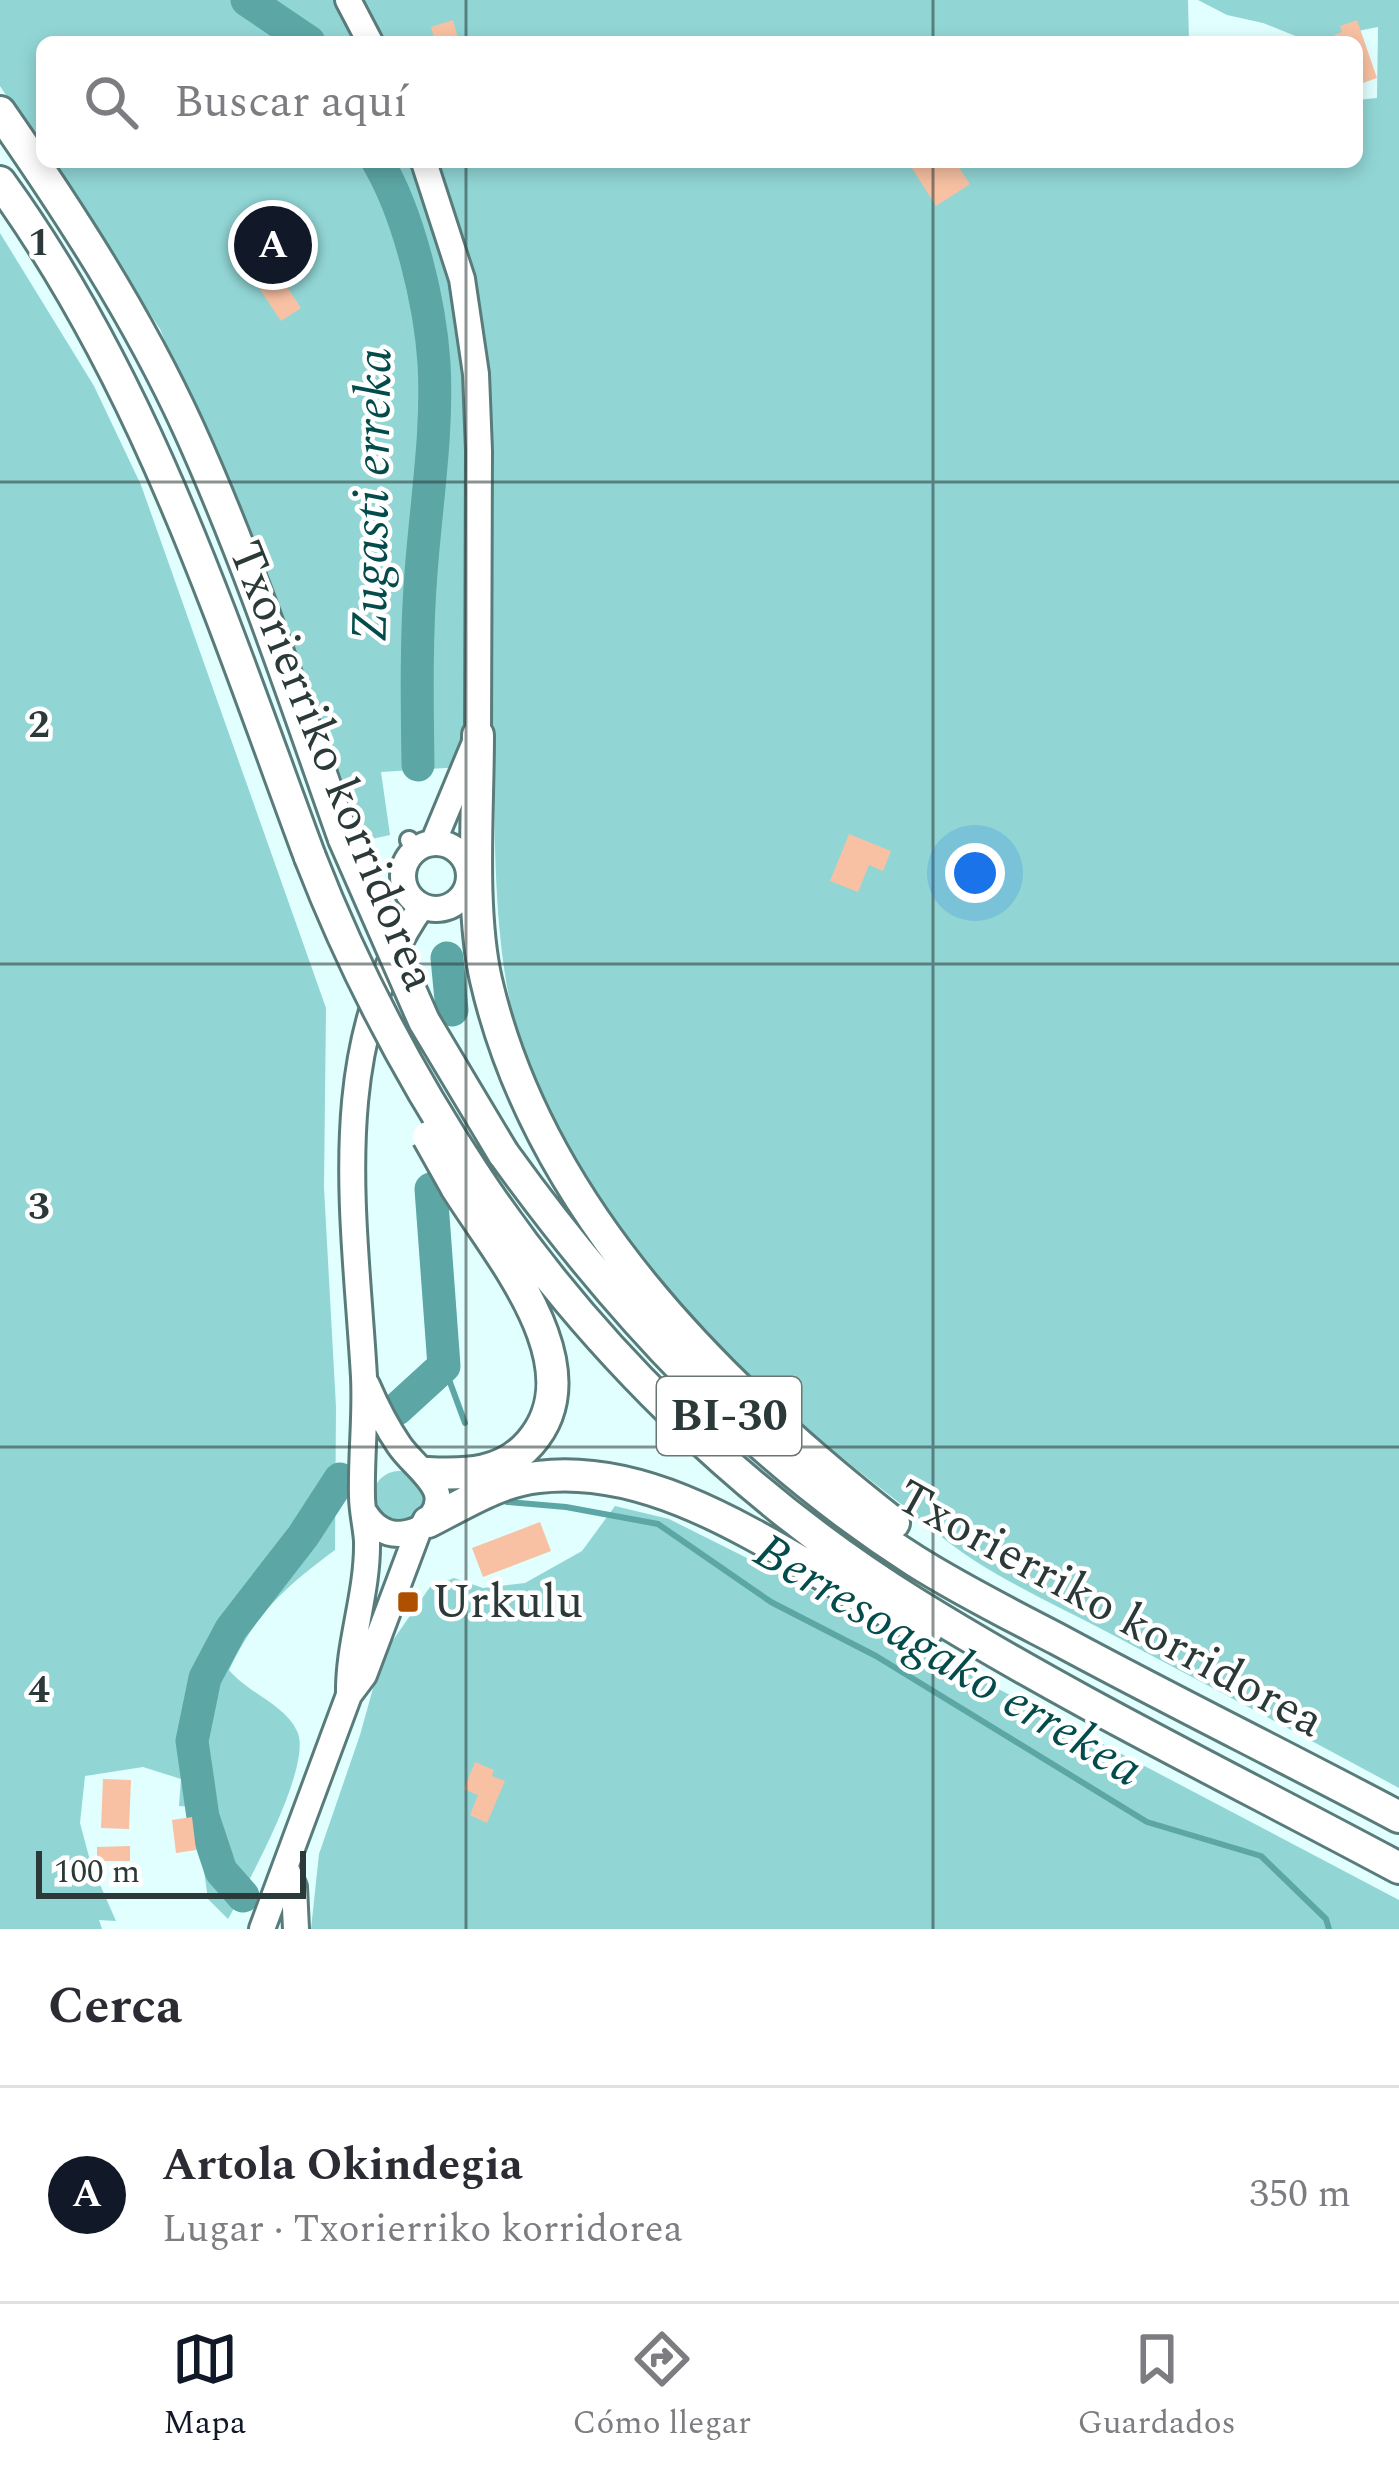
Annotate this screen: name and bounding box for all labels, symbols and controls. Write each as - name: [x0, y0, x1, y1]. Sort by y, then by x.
- search box: [36, 36, 1363, 168]
- text: Buscar aquí: [174, 68, 407, 137]
- icon: search: [78, 69, 144, 135]
- pin: A: [234, 200, 312, 290]
- text: 1: [28, 214, 50, 273]
- water label: Zugasti erreka: [331, 347, 415, 643]
- street label: Txorierriko korridorea: [208, 530, 456, 1002]
- text: 2: [28, 696, 50, 755]
- your location: [945, 843, 1005, 903]
- text: 3: [28, 1178, 50, 1237]
- road number: BI-30: [657, 1377, 801, 1455]
- street label: Txorierriko korridorea: [883, 1461, 1337, 1757]
- water label: Berresoagako errekea: [738, 1514, 1158, 1808]
- place label: Urkulu: [432, 1566, 583, 1639]
- marker: Urkulu: [395, 1589, 421, 1615]
- text: 4: [28, 1661, 50, 1720]
- scale bar: [36, 1845, 306, 1898]
- text: 100 m: [54, 1847, 140, 1897]
- text: Cerca: [48, 1968, 182, 2046]
- text: Artola Okindegia: [162, 2131, 523, 2200]
- text: A: [72, 2165, 102, 2224]
- text: 350 m: [1249, 2165, 1351, 2224]
- text: Lugar · Txorierriko korridorea: [162, 2200, 683, 2259]
- tab: Mapa: [163, 2326, 246, 2448]
- tab: Cómo llegar: [573, 2326, 751, 2448]
- tab: Guardados: [1078, 2326, 1236, 2448]

